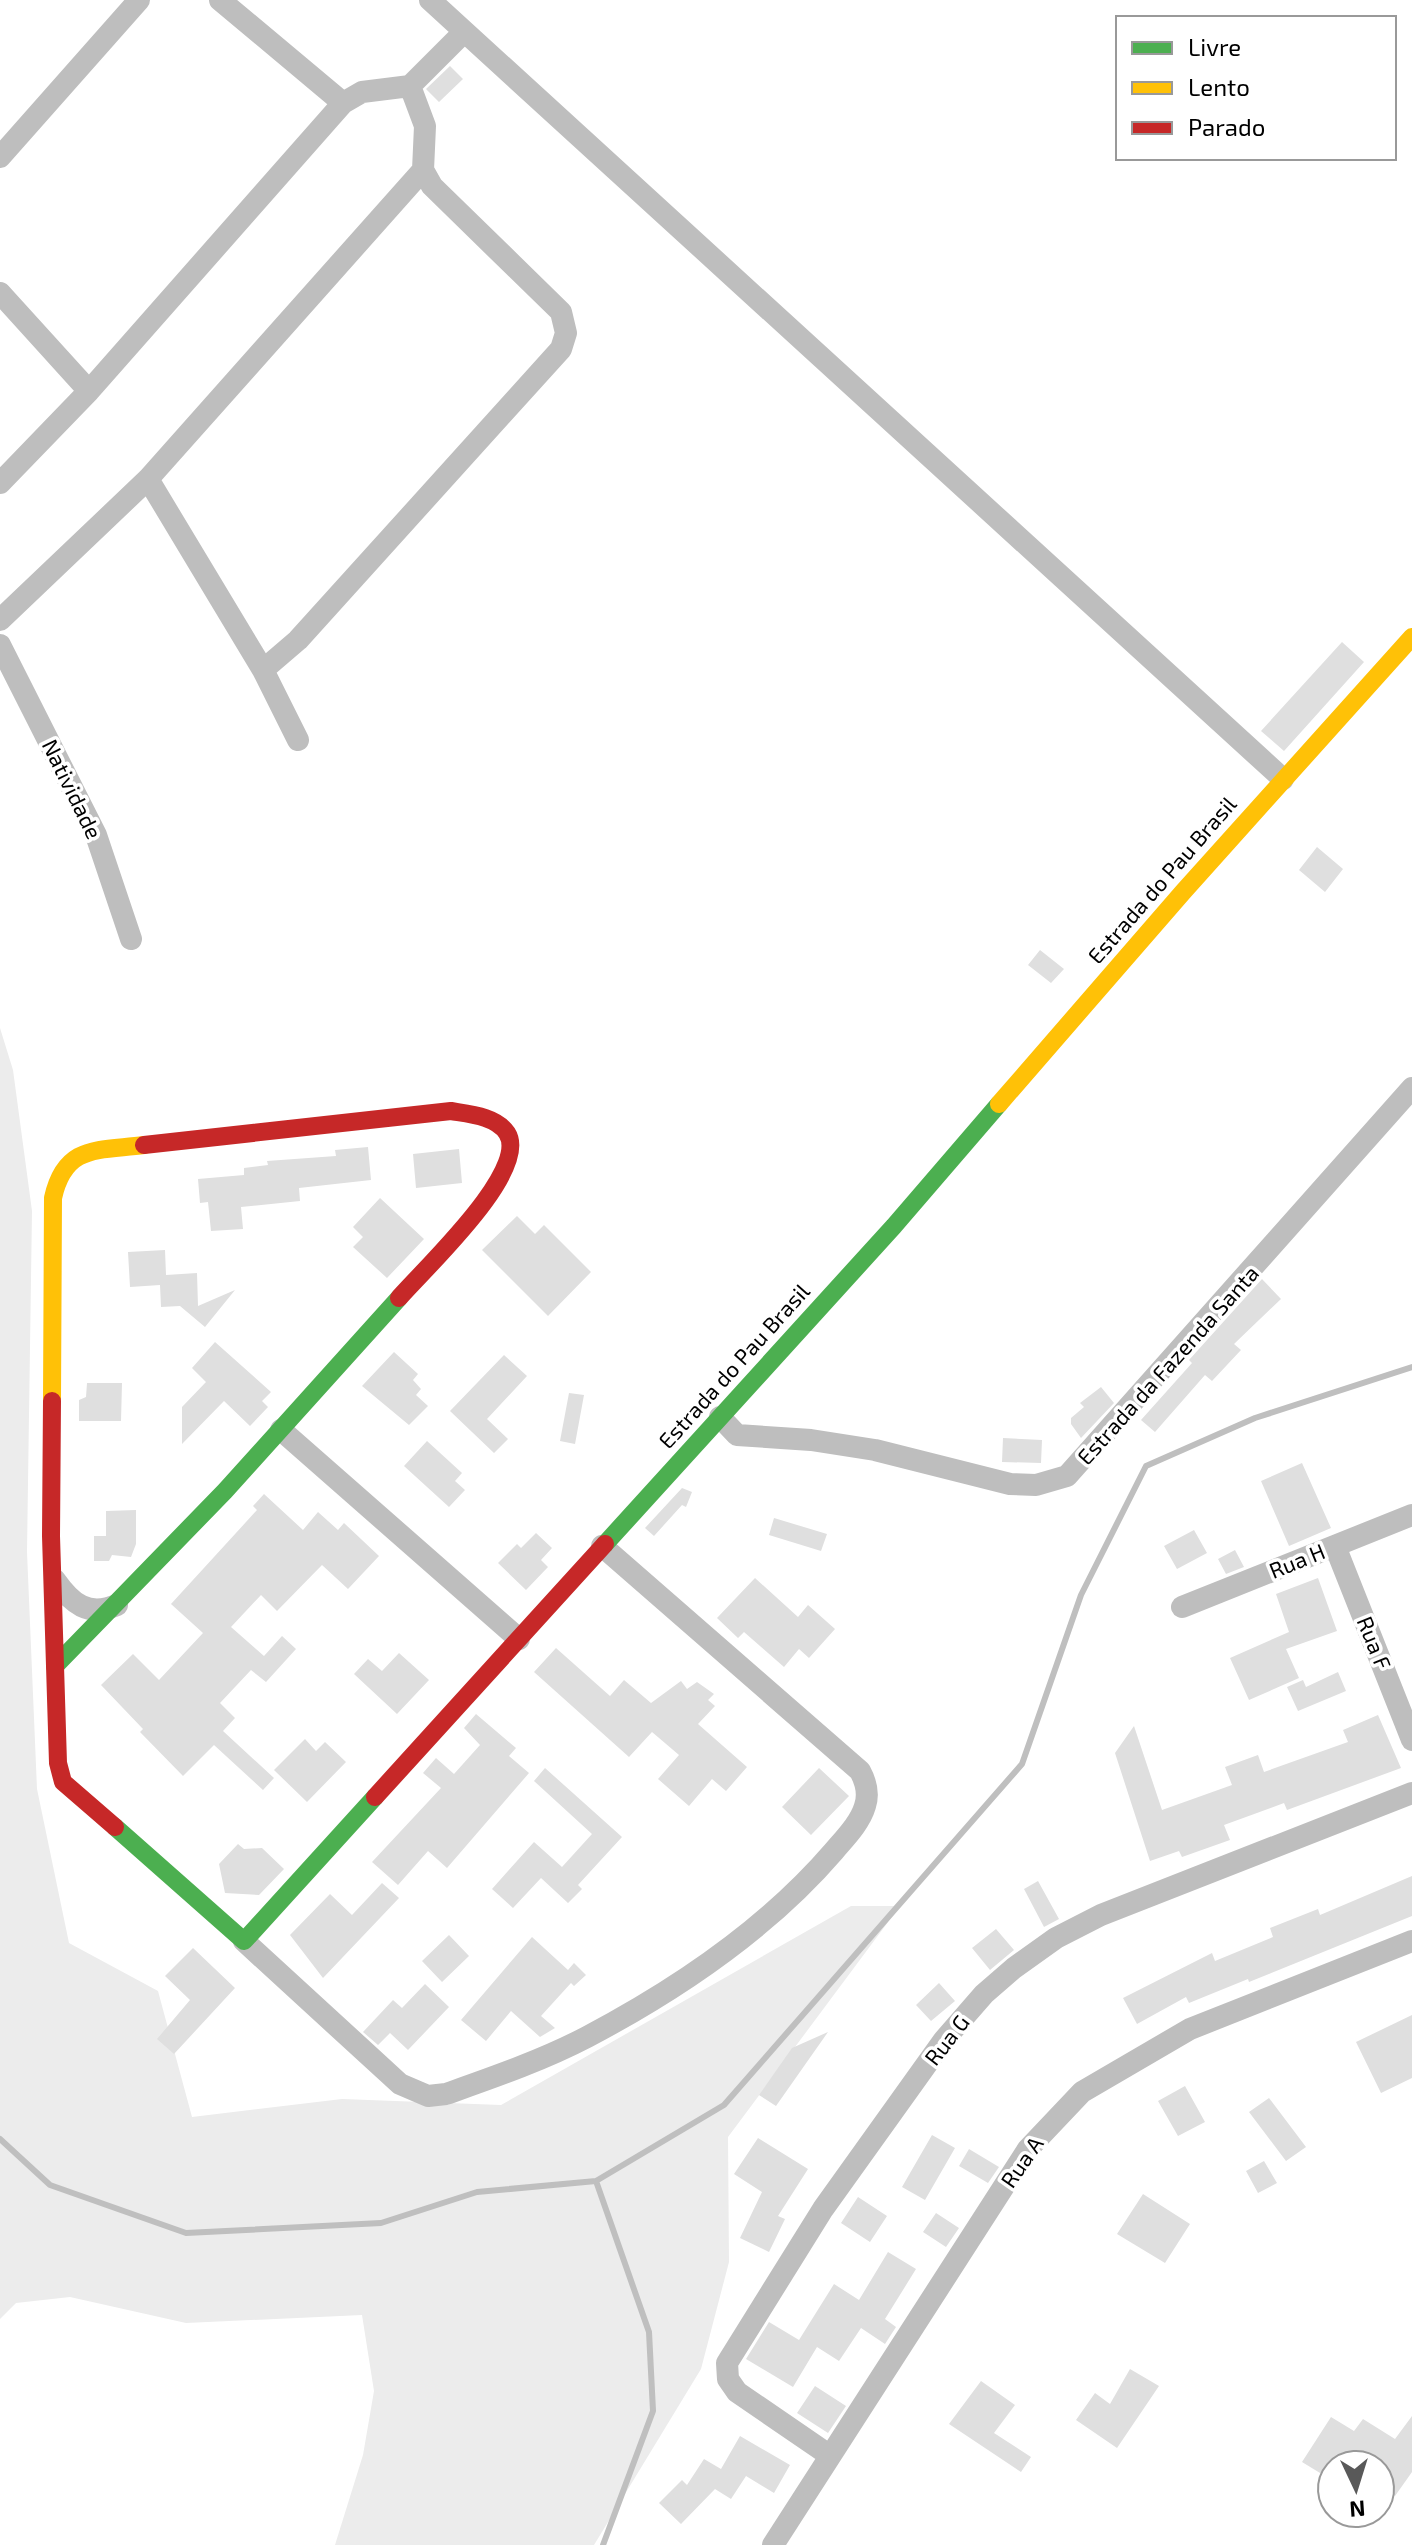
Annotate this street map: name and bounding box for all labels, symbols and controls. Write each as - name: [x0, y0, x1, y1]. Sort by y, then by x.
- legend: [1116, 16, 1396, 160]
- text: Livre: [1188, 32, 1241, 61]
- text: Lento: [1188, 72, 1250, 101]
- text: Parado: [1188, 112, 1265, 141]
- street label: Natividade: [38, 734, 108, 843]
- street label: Estrada do Pau Brasil: [1082, 790, 1241, 968]
- street label: Estrada da Fazenda Santa: [1071, 1260, 1263, 1469]
- street label: Estrada do Pau Brasil: [653, 1277, 814, 1453]
- street label: Rua H: [1265, 1537, 1328, 1583]
- street label: Rua F: [1353, 1612, 1397, 1673]
- street label: Rua G: [918, 2009, 974, 2070]
- street label: Rua A: [994, 2131, 1048, 2192]
- north arrow: [1316, 2449, 1396, 2529]
- text: N: [1349, 2496, 1366, 2523]

